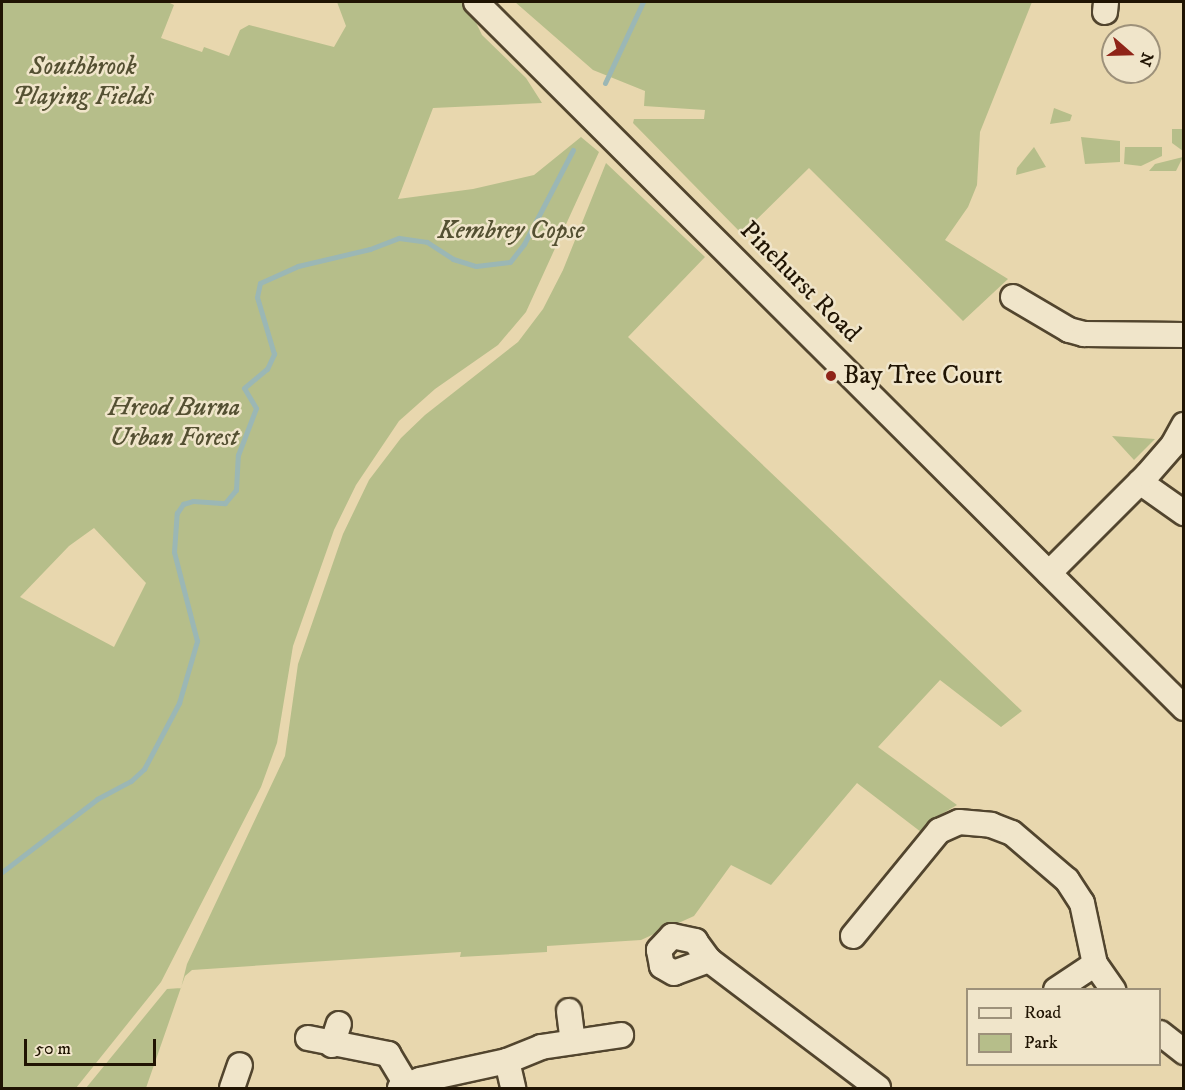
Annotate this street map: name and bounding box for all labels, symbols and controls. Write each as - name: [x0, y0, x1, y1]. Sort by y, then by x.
- north arrow: [1101, 24, 1161, 84]
- text: N: [1134, 50, 1158, 69]
- park label: Southbrook Playing Fields: [12, 51, 154, 112]
- park label: Kembrey Copse: [438, 215, 584, 247]
- street label: Pinehurst Road: [733, 215, 867, 349]
- place label: Bay Tree Court: [843, 360, 1003, 392]
- marker: Bay Tree Court: [824, 369, 838, 383]
- park label: Hreod Burna Urban Forest: [108, 392, 240, 454]
- legend: [966, 988, 1161, 1066]
- text: Road: [1024, 1002, 1061, 1024]
- scale bar: [27, 1027, 159, 1065]
- text: Park: [1024, 1032, 1058, 1054]
- text: 50 m: [35, 1038, 71, 1060]

